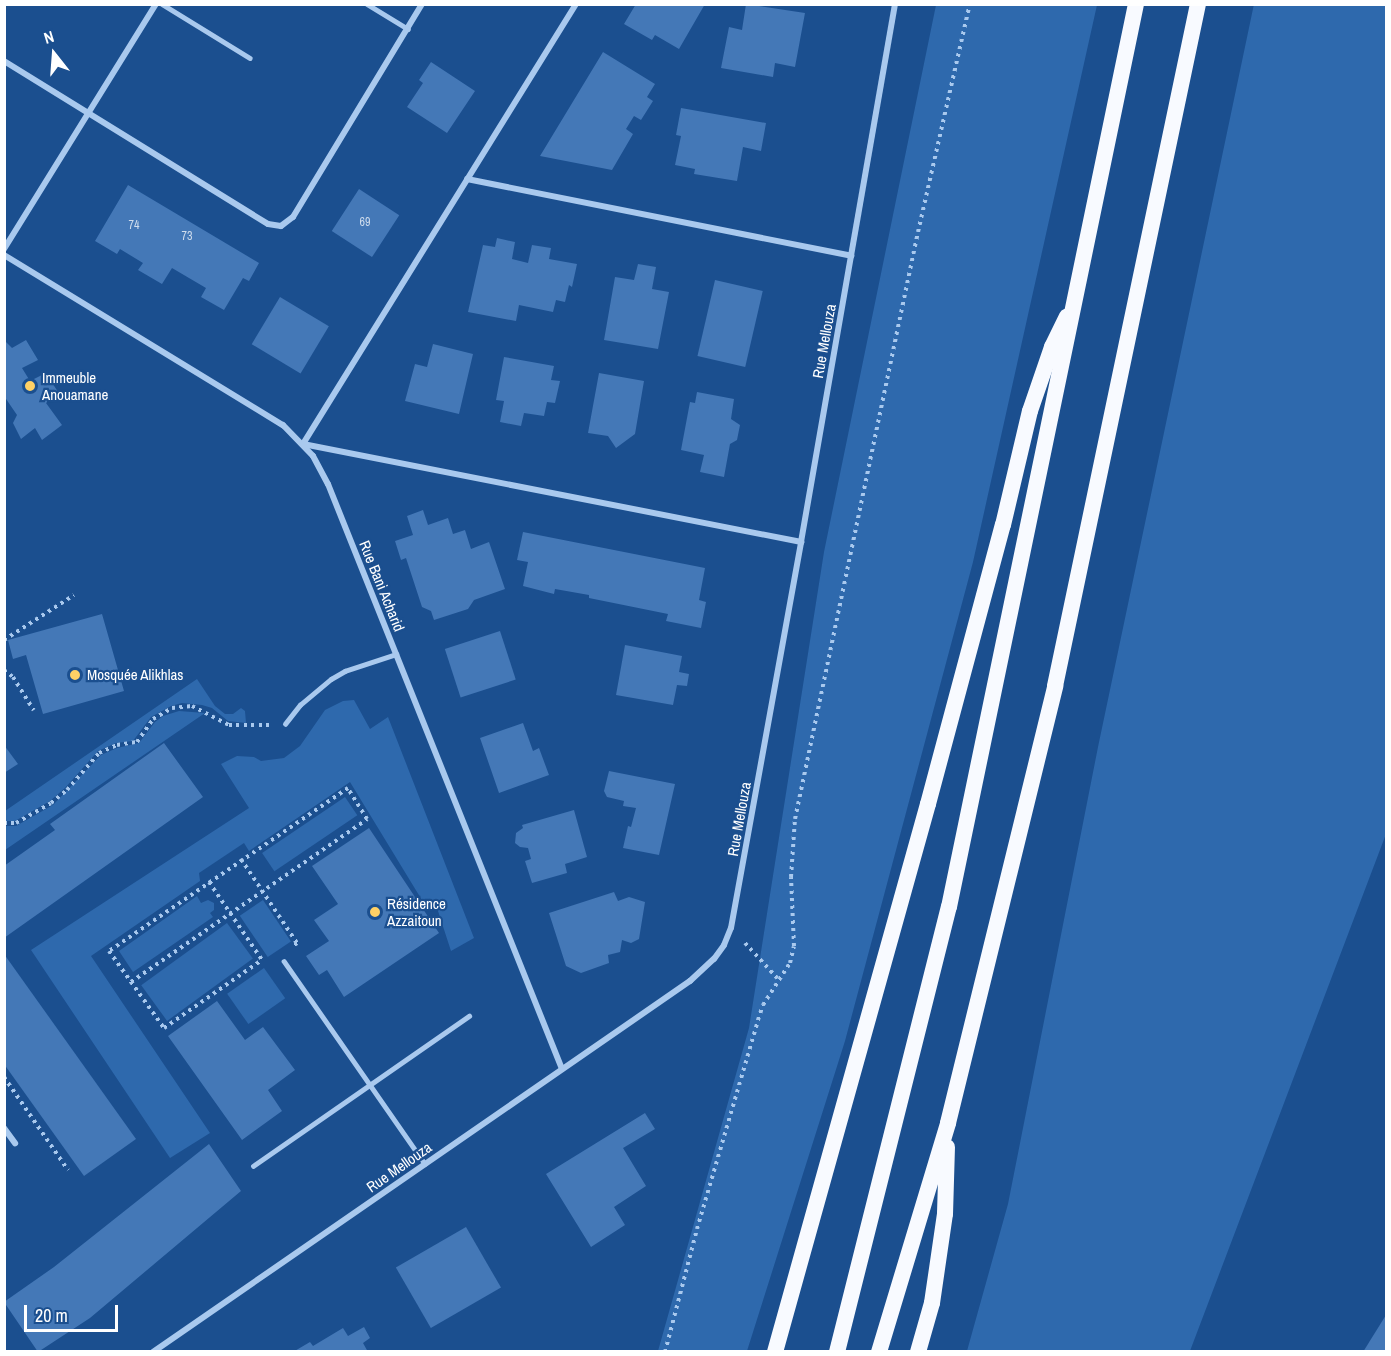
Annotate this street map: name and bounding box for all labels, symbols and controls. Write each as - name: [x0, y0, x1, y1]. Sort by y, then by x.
- north arrow: [24, 24, 84, 84]
- text: N: [41, 25, 56, 49]
- house number: 69: [360, 216, 370, 230]
- house number: 74: [129, 219, 139, 233]
- house number: 73: [182, 230, 192, 244]
- street label: Rue Mellouza: [809, 302, 839, 380]
- place label: Immeuble Anouamane: [42, 368, 108, 403]
- marker: Immeuble Anouamane: [23, 379, 37, 393]
- street label: Rue Bani Acharid: [355, 538, 409, 634]
- place label: Mosquée Alikhlas: [87, 666, 184, 684]
- marker: Mosquée Alikhlas: [68, 668, 82, 682]
- street label: Rue Mellouza: [724, 780, 754, 858]
- place label: Résidence Azzaitoun: [387, 894, 446, 929]
- marker: Résidence Azzaitoun: [368, 905, 382, 919]
- street label: Rue Mellouza: [363, 1138, 435, 1196]
- scale bar: [27, 1293, 122, 1331]
- text: 20 m: [35, 1303, 68, 1328]

